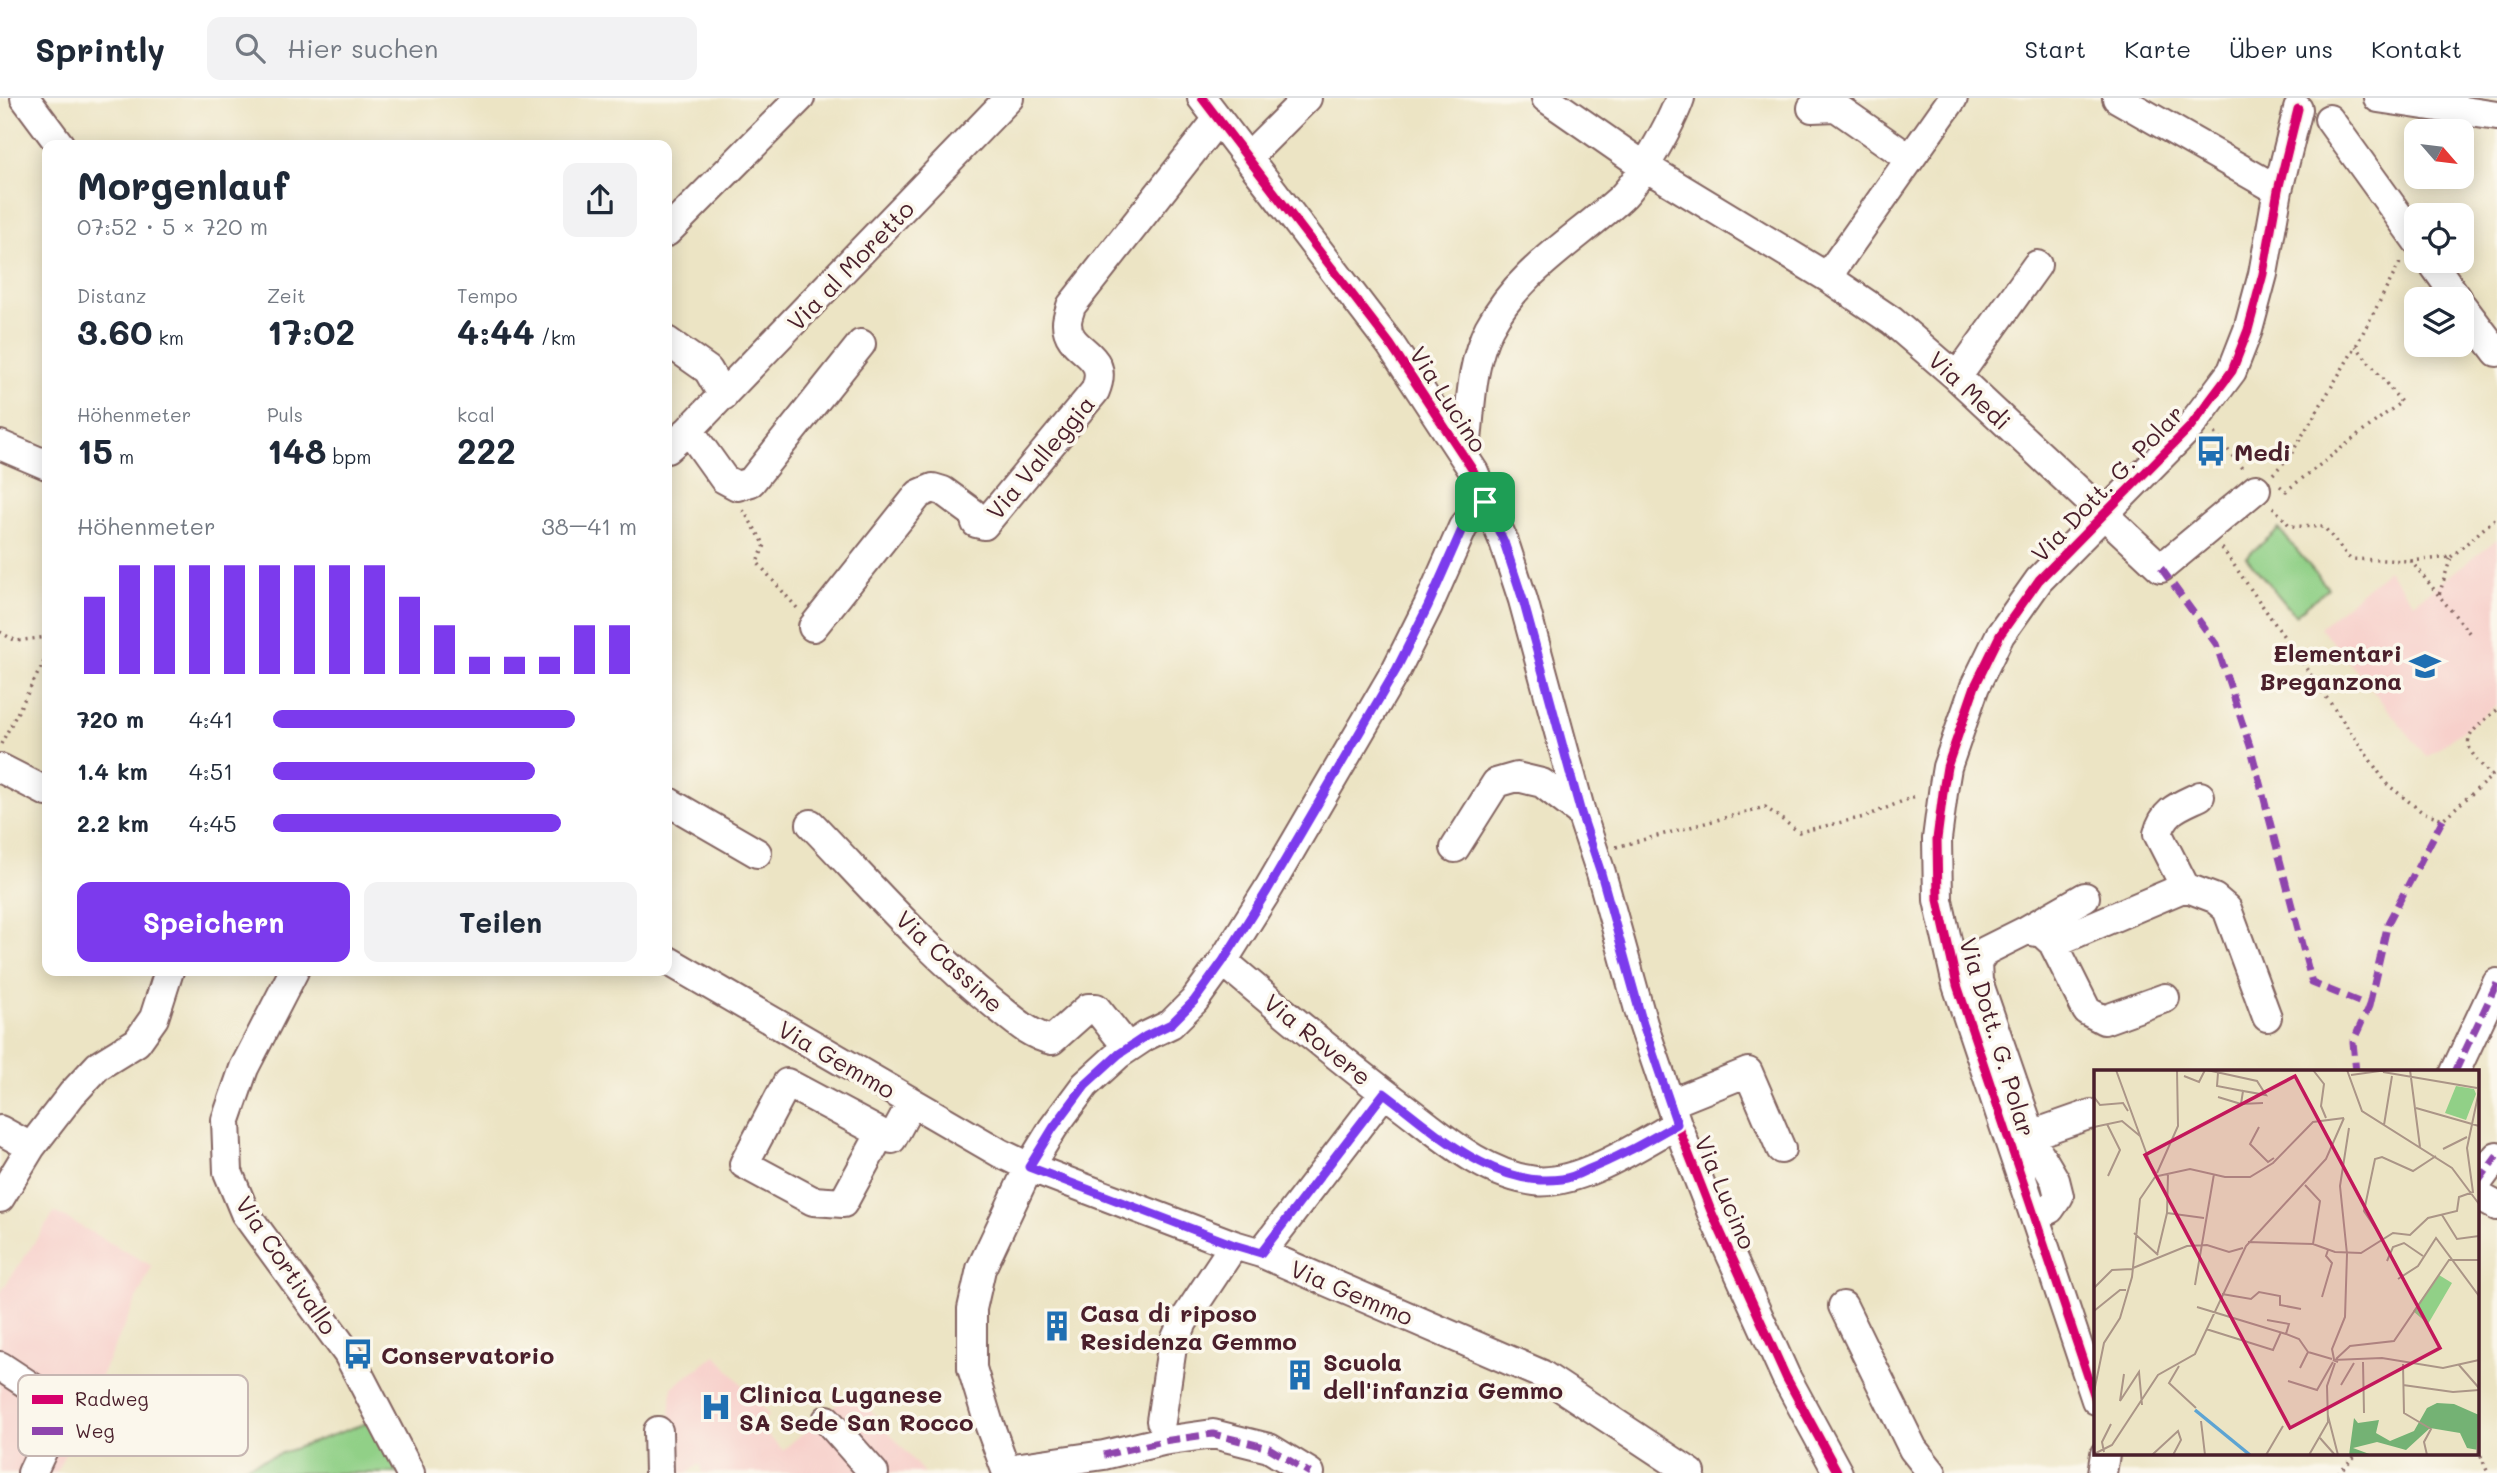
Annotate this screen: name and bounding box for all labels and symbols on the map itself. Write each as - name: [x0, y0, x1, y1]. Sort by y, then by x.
- north arrow: [2404, 119, 2474, 189]
- street label: Via al Moretto: [780, 193, 920, 337]
- street label: Via Lucino: [1403, 340, 1495, 458]
- street label: Via Medi: [1922, 344, 2018, 436]
- street label: Via Valleggia: [979, 388, 1101, 526]
- street label: Via Dott. G. Polar: [2024, 398, 2190, 568]
- bus stop icon: Medi: [2194, 434, 2228, 468]
- place label: Medi: [2234, 436, 2291, 467]
- pin: [1455, 472, 1515, 532]
- place label: Elementari Breganzona: [2260, 637, 2402, 696]
- school or university icon: Elementari Breganzona: [2408, 649, 2442, 683]
- street label: Via Cassine: [890, 903, 1010, 1019]
- street label: Via Dott. G. Polar: [1953, 934, 2043, 1140]
- street label: Via Rovere: [1258, 986, 1378, 1092]
- street label: Via Gemmo: [773, 1013, 901, 1105]
- inset map: [2094, 1070, 2480, 1456]
- street label: Via Lucino: [1688, 1131, 1764, 1253]
- street label: Via Cortivallo: [229, 1190, 345, 1340]
- street label: Via Gemmo: [1286, 1252, 1418, 1332]
- place label: Casa di riposo Residenza Gemmo: [1080, 1297, 1297, 1356]
- building icon: Casa di riposo Residenza Gemmo: [1040, 1309, 1074, 1343]
- bus stop icon: Conservatorio: [341, 1337, 375, 1371]
- place label: Conservatorio: [381, 1339, 554, 1370]
- place label: Scuola dell'infanzia Gemmo: [1323, 1346, 1563, 1405]
- building icon: Scuola dell'infanzia Gemmo: [1283, 1358, 1317, 1392]
- legend: [18, 1375, 248, 1456]
- place label: Clinica Luganese SA Sede San Rocco: [739, 1378, 973, 1437]
- text: Radweg: [75, 1386, 149, 1411]
- hospital icon: Clinica Luganese SA Sede San Rocco: [699, 1390, 733, 1424]
- text: Weg: [75, 1418, 114, 1443]

